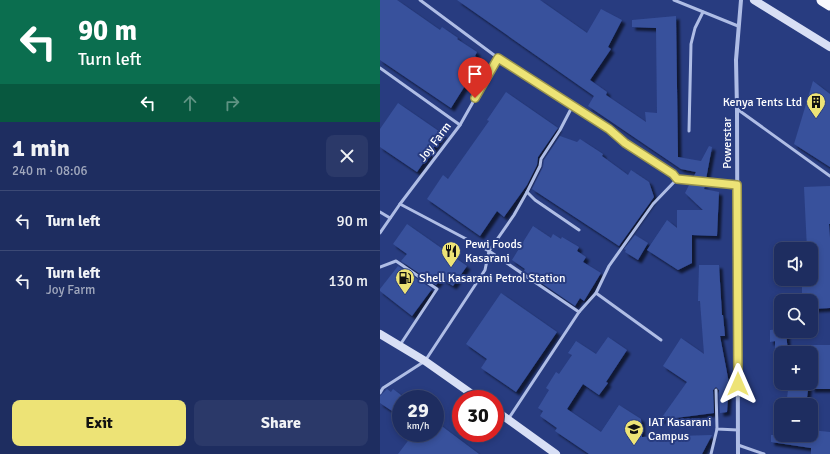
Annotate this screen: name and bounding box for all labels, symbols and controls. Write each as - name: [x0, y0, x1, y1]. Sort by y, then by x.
- text: 90 m: [78, 14, 137, 48]
- icon: left: [12, 16, 64, 68]
- text: Turn left: [78, 48, 141, 70]
- pin: [458, 57, 492, 98]
- icon: arrive: [464, 63, 486, 85]
- building icon: Kenya Tents Ltd: [805, 91, 827, 119]
- icon: left: [137, 92, 159, 114]
- icon: ahead: [179, 92, 201, 114]
- icon: right: [221, 92, 243, 114]
- place label: Kenya Tents Ltd: [723, 95, 802, 110]
- street label: Powerstar: [720, 117, 735, 169]
- street label: Joy Farm: [415, 119, 455, 165]
- text: 1 min: [12, 133, 70, 163]
- button: close: [326, 135, 368, 177]
- text: 240 m · 08:06: [12, 163, 88, 179]
- icon: left: [12, 210, 34, 232]
- text: Turn left: [46, 212, 100, 230]
- text: 90 m: [337, 212, 368, 230]
- place label: Pewi Foods Kasarani: [465, 237, 522, 266]
- restaurant icon: Pewi Foods Kasarani: [440, 240, 462, 268]
- map controls: [774, 242, 818, 442]
- button: sound: [774, 242, 818, 286]
- text: Turn left: [46, 264, 100, 282]
- fuel station icon: Shell Kasarani Petrol Station: [394, 267, 416, 295]
- icon: left: [12, 270, 34, 292]
- place label: Shell Kasarani Petrol Station: [419, 271, 566, 286]
- text: 130 m: [328, 272, 368, 290]
- text: Joy Farm: [46, 282, 95, 298]
- button: search: [774, 294, 818, 338]
- button: +: [774, 346, 818, 390]
- position arrow: [717, 363, 759, 405]
- speed limit sign: 30: [452, 390, 504, 442]
- text: 29: [407, 398, 429, 423]
- button: −: [774, 398, 818, 442]
- button: Exit: [12, 400, 186, 446]
- button: Share: [194, 400, 368, 446]
- place label: IAT Kasarani Campus: [648, 415, 711, 444]
- school or university icon: IAT Kasarani Campus: [623, 418, 645, 446]
- text: km/h: [407, 420, 429, 432]

